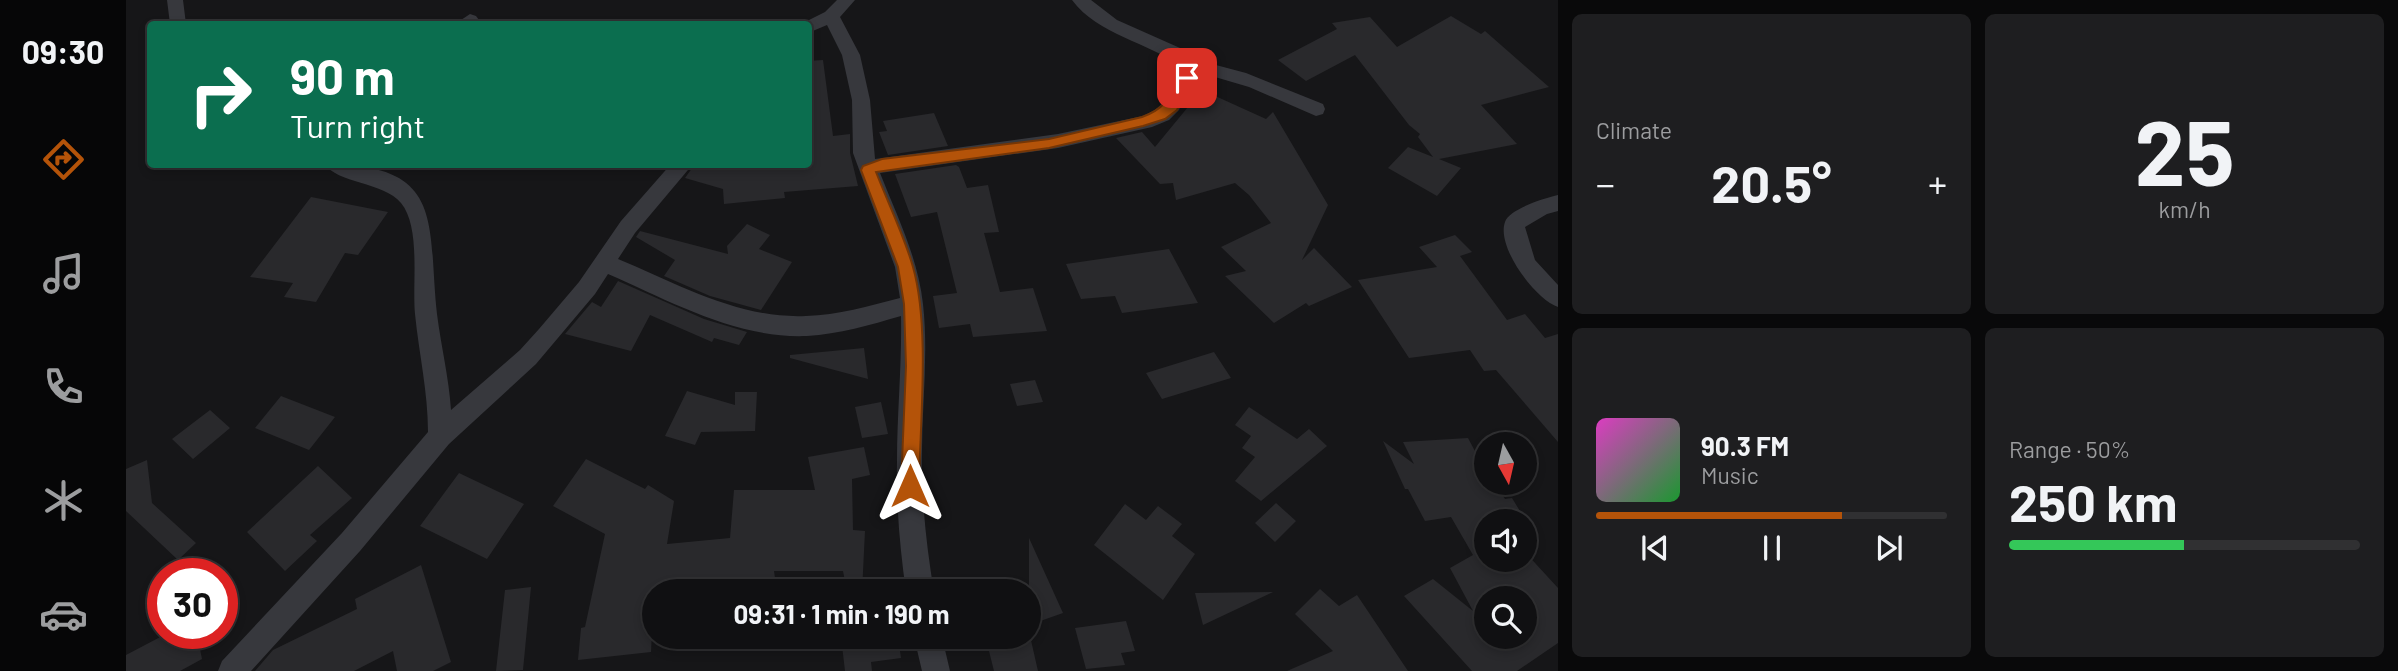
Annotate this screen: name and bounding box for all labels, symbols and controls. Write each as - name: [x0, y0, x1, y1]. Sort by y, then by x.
- text: 09:30: [22, 32, 104, 70]
- text: 90 m: [290, 46, 395, 105]
- pin: [1157, 48, 1217, 108]
- icon: right: [175, 49, 266, 140]
- icon: arrive: [1168, 59, 1206, 97]
- text: 25: [2134, 95, 2235, 204]
- text: Turn right: [290, 106, 425, 144]
- text: Climate: [1596, 116, 1672, 144]
- icon: directions: [39, 135, 88, 184]
- text: 20.5°: [1711, 151, 1832, 213]
- text: −: [1596, 160, 1615, 206]
- text: +: [1928, 160, 1947, 206]
- text: km/h: [2158, 195, 2211, 223]
- icon: music: [39, 249, 88, 298]
- icon: phone: [39, 362, 88, 411]
- text: 90.3 FM: [1701, 430, 1789, 461]
- north arrow: [1474, 432, 1536, 495]
- map controls: [1474, 432, 1537, 649]
- text: Range · 50%: [2009, 435, 2130, 463]
- position arrow: [873, 449, 947, 523]
- text: Music: [1701, 461, 1759, 489]
- text: 250 km: [2009, 470, 2177, 532]
- icon: climate: [39, 476, 88, 525]
- button: sound: [1474, 509, 1537, 572]
- icon: previous: [1636, 529, 1674, 567]
- icon: pause: [1753, 529, 1791, 567]
- icon: next: [1870, 529, 1908, 567]
- speed limit sign: 30: [147, 558, 238, 649]
- button: search: [1474, 586, 1537, 649]
- icon: car: [39, 590, 88, 639]
- text: 09:31 · 1 min · 190 m: [734, 598, 949, 629]

